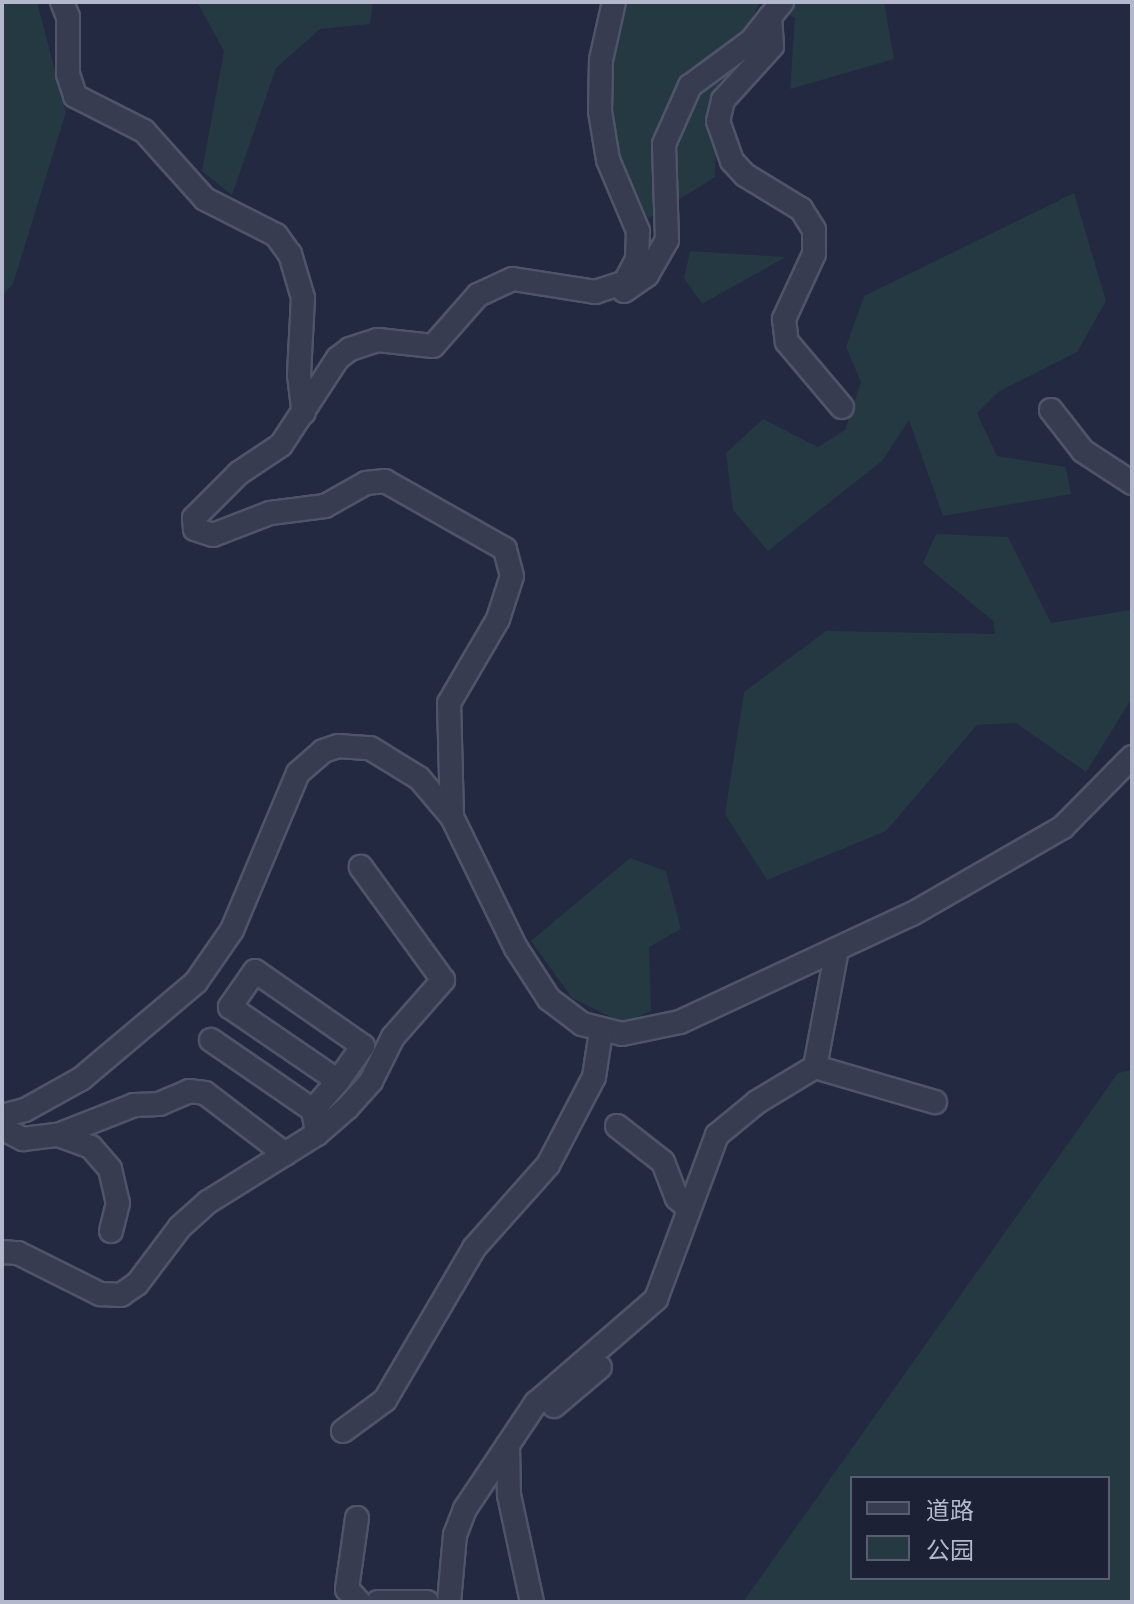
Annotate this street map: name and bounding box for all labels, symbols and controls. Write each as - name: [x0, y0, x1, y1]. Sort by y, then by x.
- legend: [850, 1476, 1110, 1580]
- text: 道路: [926, 1496, 974, 1525]
- text: 公园: [926, 1536, 974, 1565]

